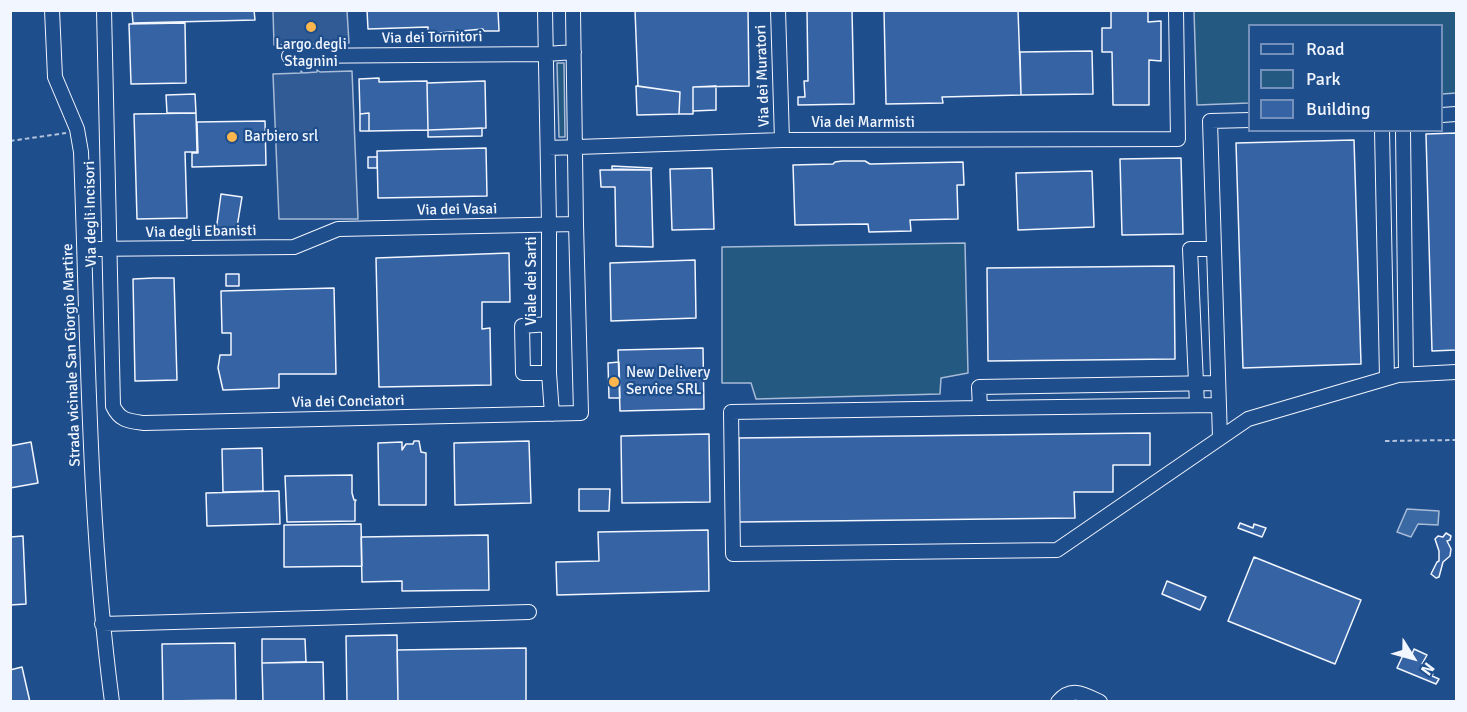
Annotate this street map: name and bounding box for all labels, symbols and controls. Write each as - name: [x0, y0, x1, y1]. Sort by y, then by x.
- marker: Largo degli Stagnini: [304, 20, 318, 34]
- legend: [1248, 24, 1443, 132]
- street label: Via dei Muratori: [752, 25, 774, 127]
- street label: Via dei Tornitori: [381, 28, 483, 48]
- place label: Largo degli Stagnini: [275, 36, 347, 71]
- text: Road: [1306, 38, 1345, 60]
- text: Park: [1306, 68, 1341, 90]
- text: Building: [1306, 98, 1370, 120]
- street label: Via dei Marmisti: [811, 114, 915, 132]
- place label: Barbiero srl: [244, 128, 319, 146]
- marker: Barbiero srl: [225, 130, 239, 144]
- street label: Via degli Incisori: [81, 160, 101, 268]
- street label: Via dei Vasai: [417, 200, 497, 220]
- street label: Via degli Ebanisti: [145, 222, 257, 242]
- street label: Viale dei Sarti: [523, 236, 541, 326]
- street label: Strada vicinale San Giorgio Martire: [59, 243, 85, 467]
- place label: New Delivery Service SRL: [626, 364, 710, 399]
- marker: New Delivery Service SRL: [607, 375, 621, 389]
- street label: Via dei Conciatori: [291, 392, 405, 412]
- north arrow: [1383, 628, 1443, 688]
- text: N: [1416, 658, 1439, 679]

